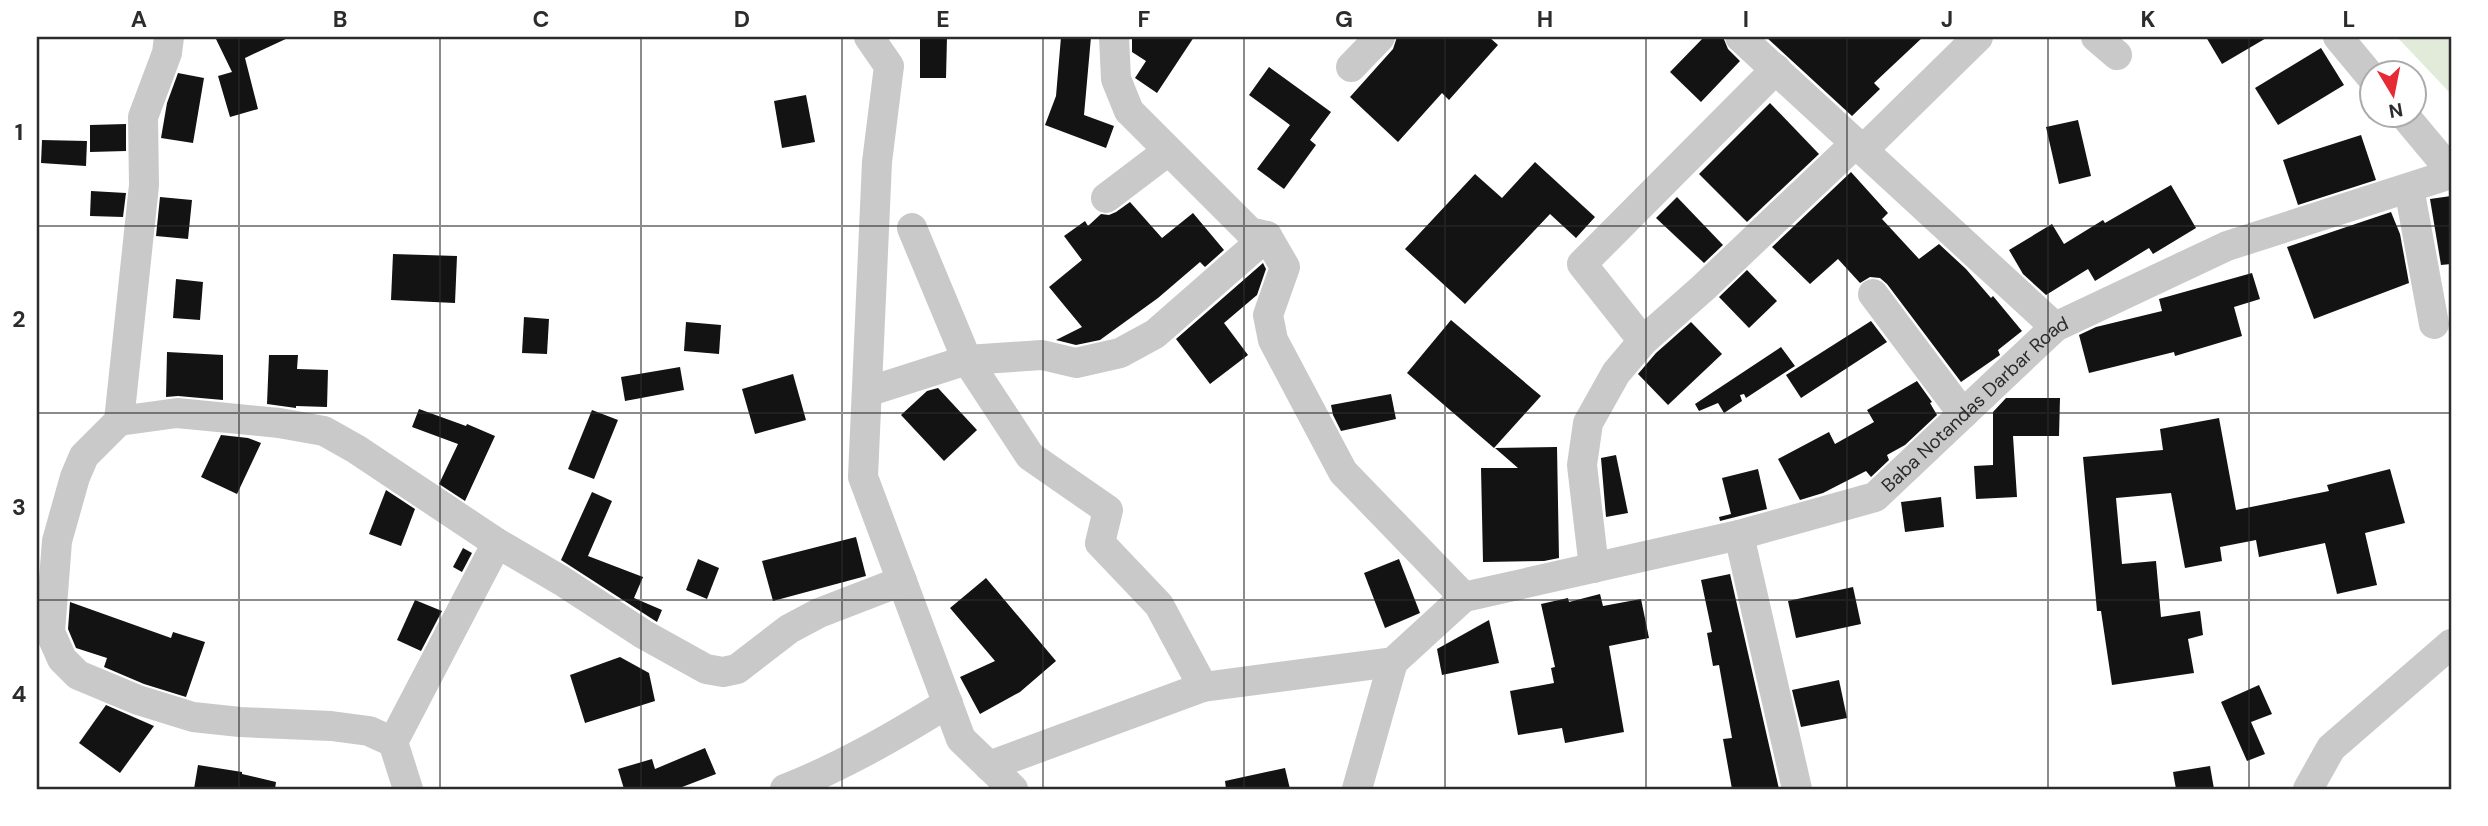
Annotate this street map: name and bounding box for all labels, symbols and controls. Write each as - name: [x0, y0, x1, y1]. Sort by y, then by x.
- text: A: [131, 4, 147, 34]
- text: B: [333, 4, 347, 34]
- text: C: [533, 4, 549, 34]
- text: D: [734, 4, 750, 34]
- text: E: [936, 4, 950, 34]
- text: F: [1138, 4, 1151, 34]
- text: G: [1335, 4, 1353, 34]
- text: H: [1537, 4, 1553, 34]
- text: I: [1743, 4, 1749, 34]
- text: J: [1941, 4, 1953, 34]
- text: K: [2140, 4, 2156, 34]
- text: L: [2343, 4, 2355, 34]
- north arrow: [2358, 60, 2428, 130]
- text: N: [2387, 97, 2405, 124]
- text: 1: [15, 117, 23, 147]
- text: 2: [12, 304, 26, 334]
- street label: Baba Notandas Darbar Road: [1876, 310, 2072, 497]
- text: 3: [12, 492, 26, 522]
- text: 4: [12, 679, 27, 709]

